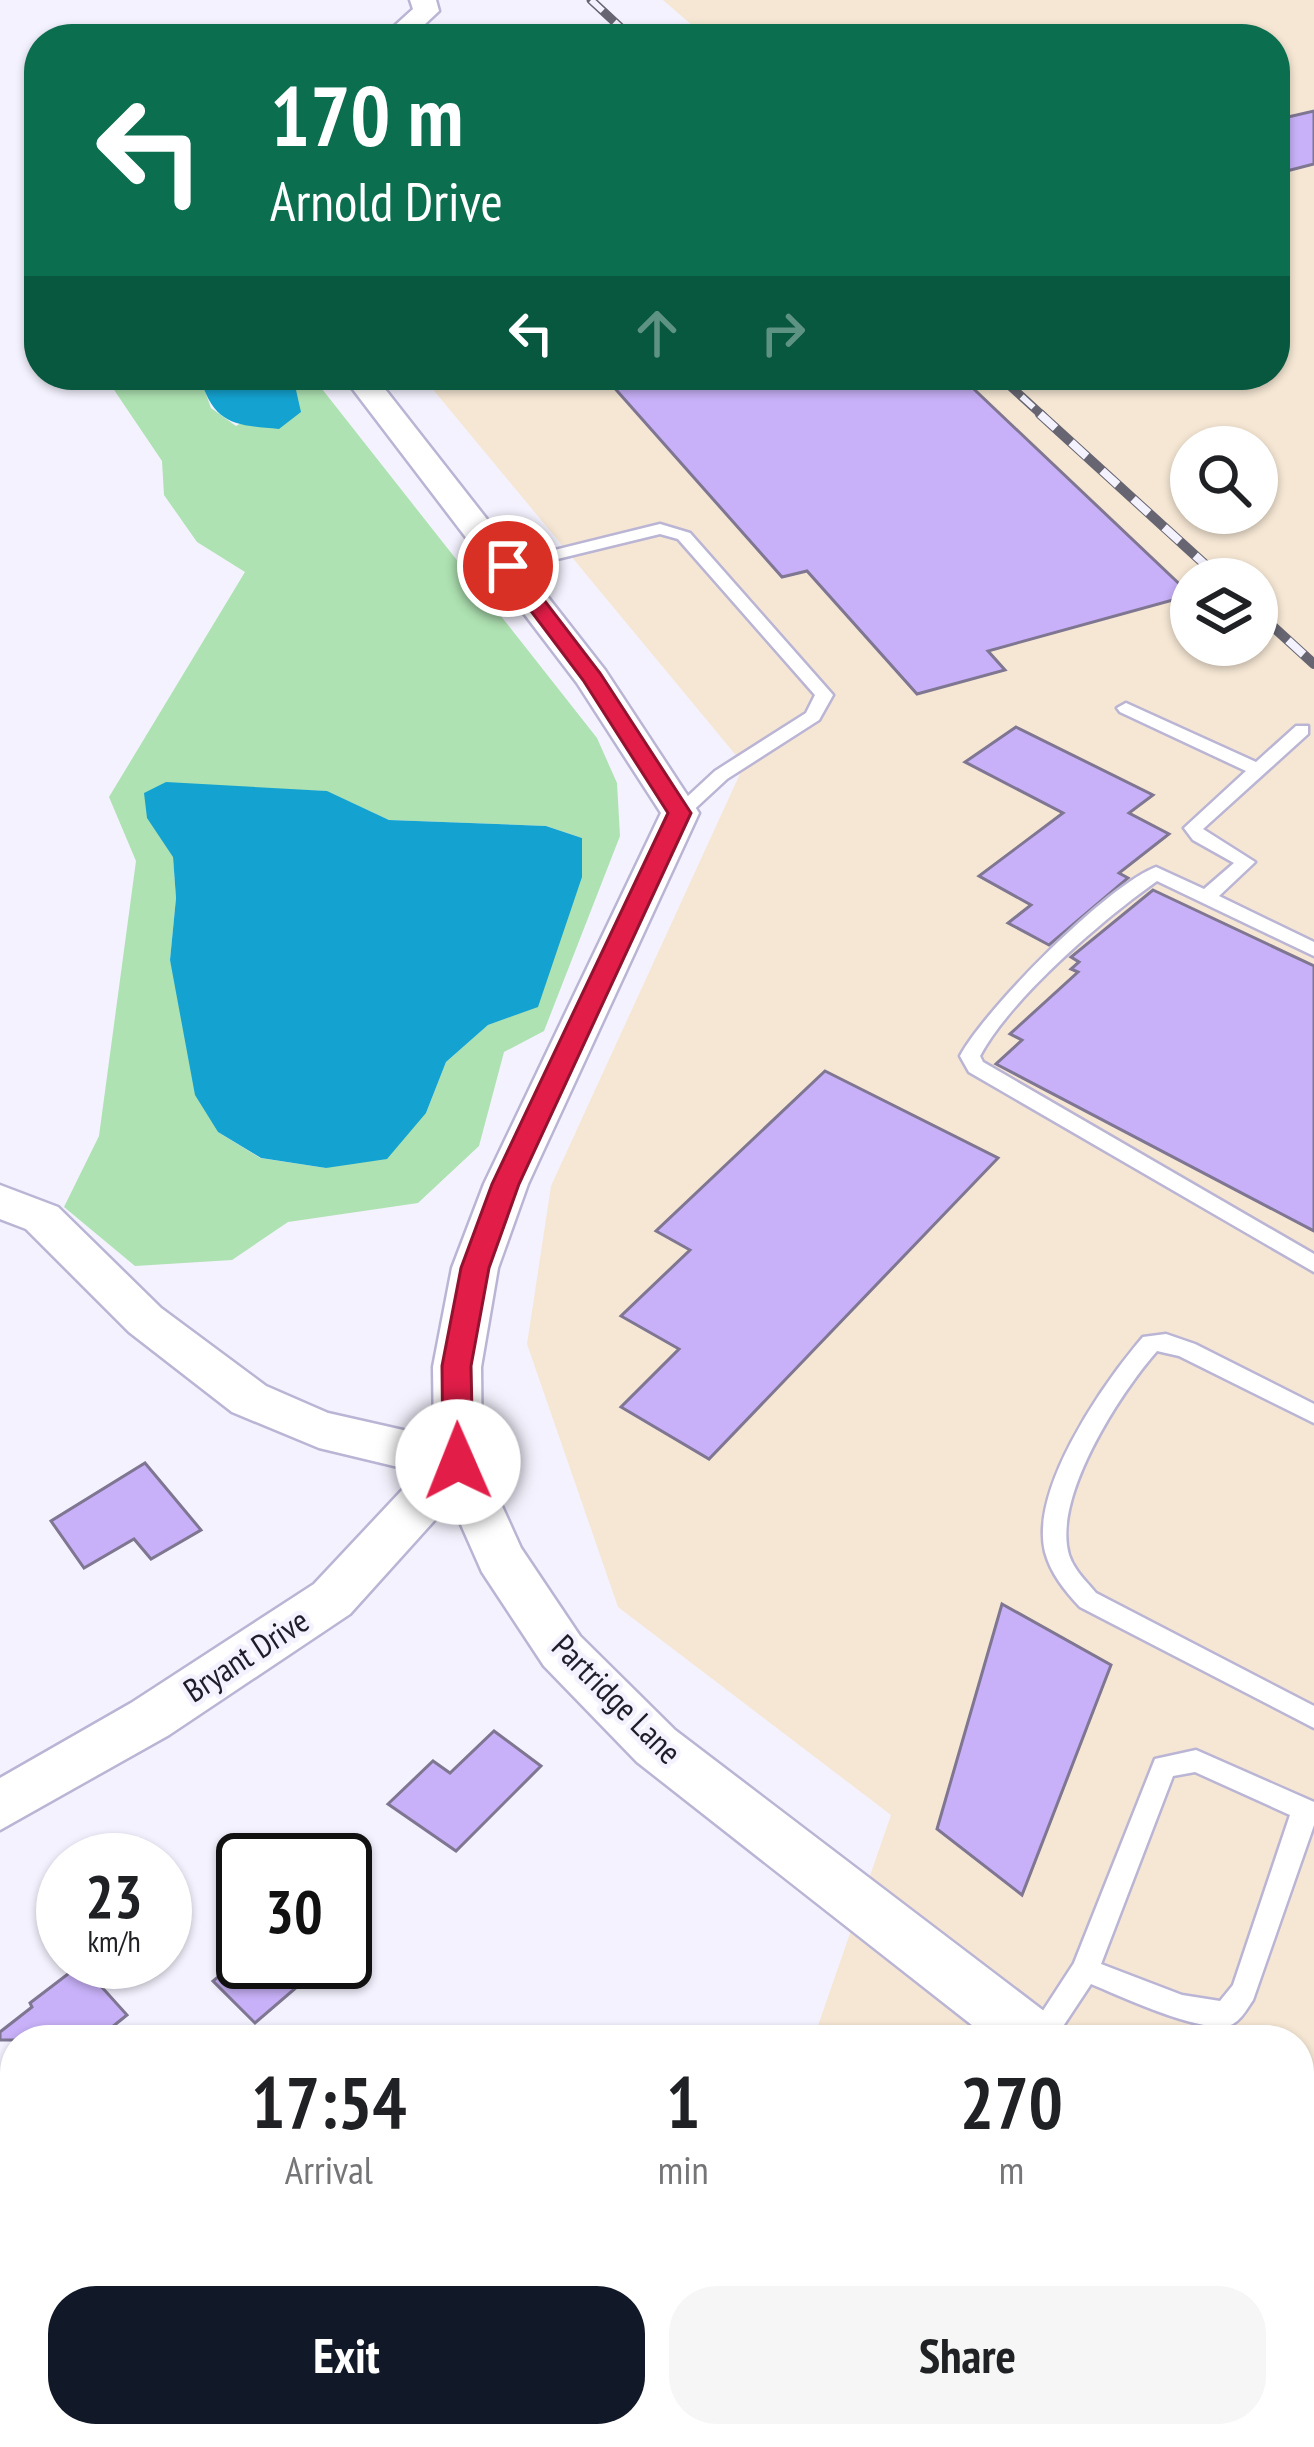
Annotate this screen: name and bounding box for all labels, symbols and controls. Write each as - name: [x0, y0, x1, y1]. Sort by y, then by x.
- text: 170 m: [270, 60, 463, 169]
- icon: left: [72, 72, 228, 228]
- text: Arnold Drive: [270, 166, 503, 236]
- icon: left: [498, 300, 564, 366]
- icon: ahead: [624, 300, 690, 366]
- icon: right: [750, 300, 816, 366]
- map controls: [1170, 426, 1278, 666]
- button: search: [1170, 426, 1278, 534]
- pin: [457, 515, 559, 617]
- icon: arrive: [475, 533, 541, 599]
- button: layers: [1170, 558, 1278, 666]
- position arrow: [395, 1399, 521, 1525]
- street label: Bryant Drive: [175, 1598, 316, 1711]
- street label: Partridge Lane: [543, 1625, 691, 1773]
- speed limit sign: 30: [216, 1833, 372, 1989]
- text: 23: [85, 1857, 143, 1935]
- text: km/h: [87, 1921, 141, 1960]
- text: 17:54: [251, 2055, 407, 2148]
- text: 1: [666, 2055, 700, 2148]
- text: 270: [960, 2055, 1063, 2148]
- text: Arrival: [285, 2144, 373, 2195]
- text: min: [658, 2144, 709, 2195]
- text: m: [999, 2144, 1024, 2195]
- button: Exit: [48, 2286, 645, 2424]
- button: Share: [669, 2286, 1266, 2424]

